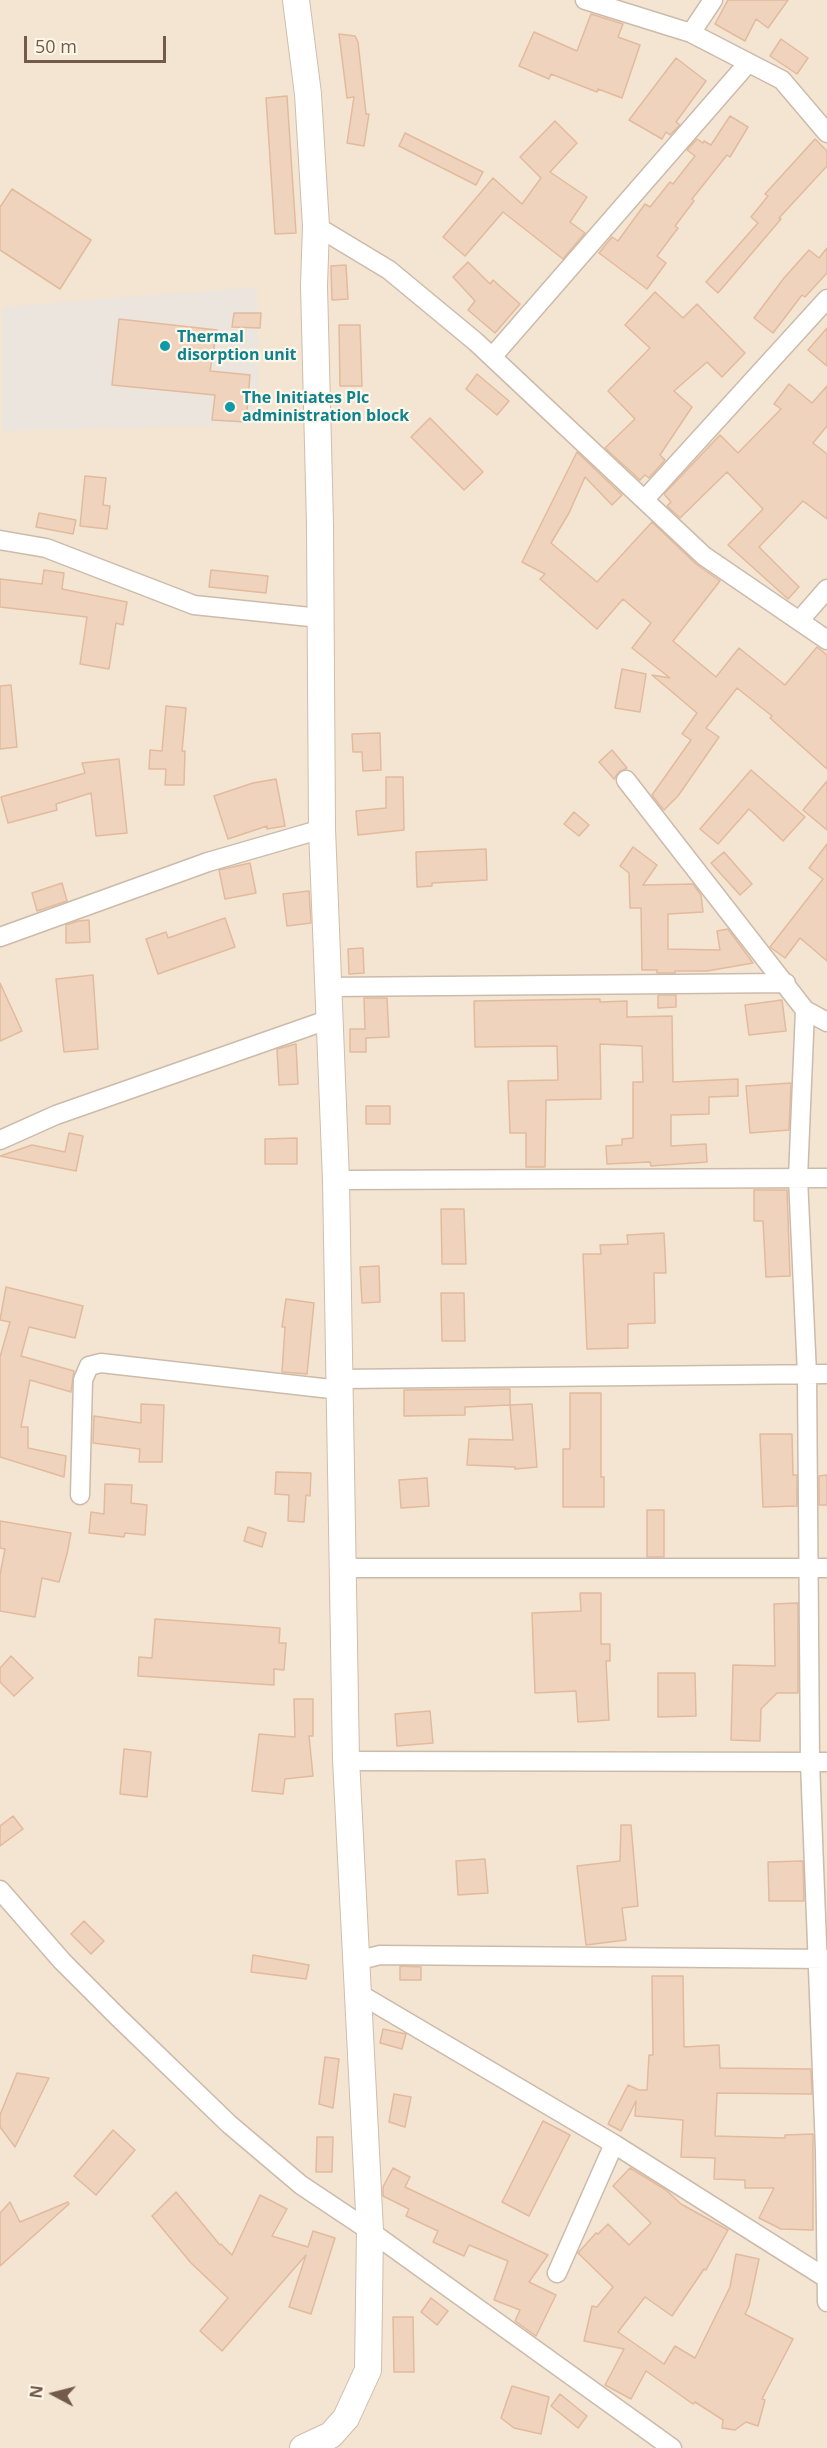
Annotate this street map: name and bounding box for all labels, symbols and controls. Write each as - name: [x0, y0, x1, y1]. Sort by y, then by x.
- scale bar: [27, 24, 170, 62]
- text: 50 m: [35, 34, 77, 58]
- place label: Thermal disorption unit: [177, 327, 297, 365]
- marker: Thermal disorption unit: [158, 339, 172, 353]
- place label: The Initiates Plc administration block: [242, 388, 409, 426]
- marker: The Initiates Plc administration block: [223, 400, 237, 414]
- north arrow: [24, 2364, 84, 2424]
- text: N: [24, 2384, 48, 2400]

